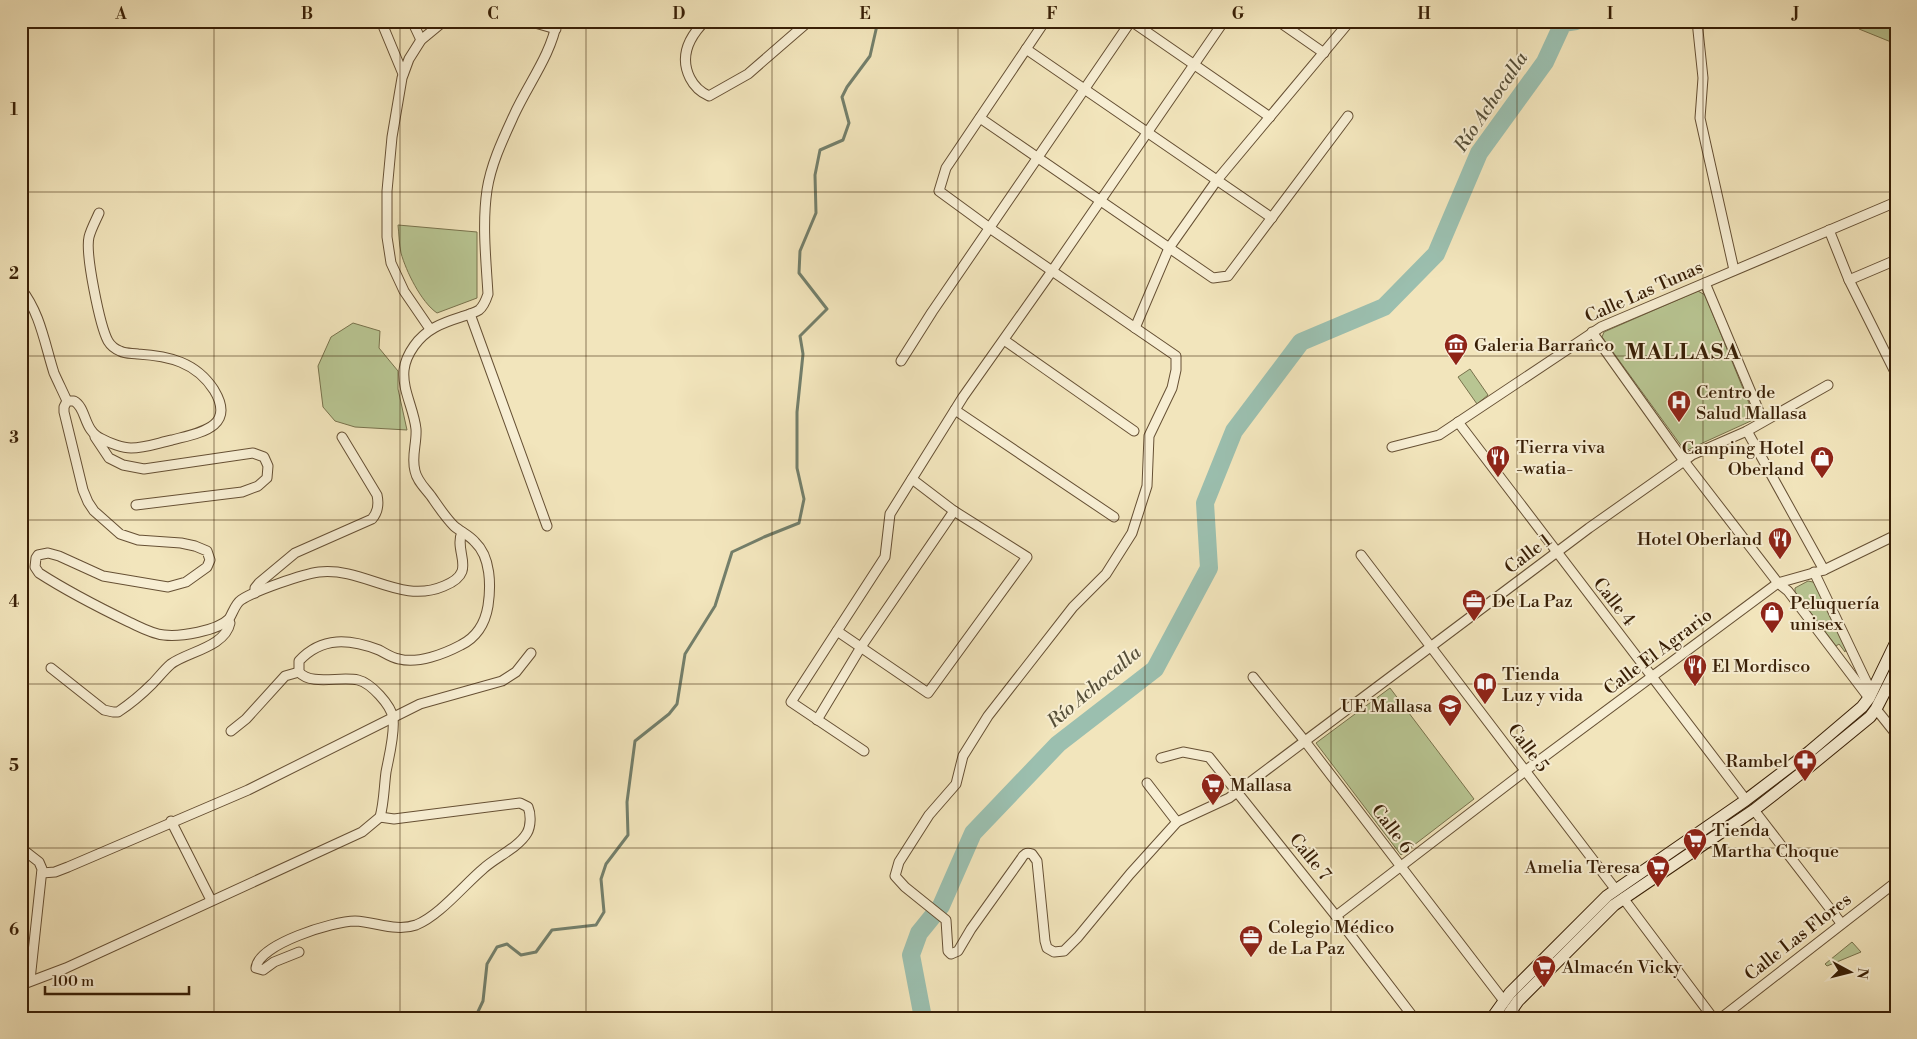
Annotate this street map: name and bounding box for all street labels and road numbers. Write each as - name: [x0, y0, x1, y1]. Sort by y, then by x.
- street label: Calle Las Tunas: [1581, 256, 1707, 328]
- street label: Calle 1: [1500, 529, 1556, 579]
- street label: Calle 4: [1588, 573, 1640, 631]
- street label: Calle El Agrario: [1599, 604, 1717, 700]
- street label: Calle 5: [1502, 719, 1554, 777]
- street label: Calle 6: [1366, 800, 1418, 858]
- street label: Calle 7: [1284, 829, 1336, 885]
- street label: Calle Las Flores: [1740, 888, 1856, 986]

